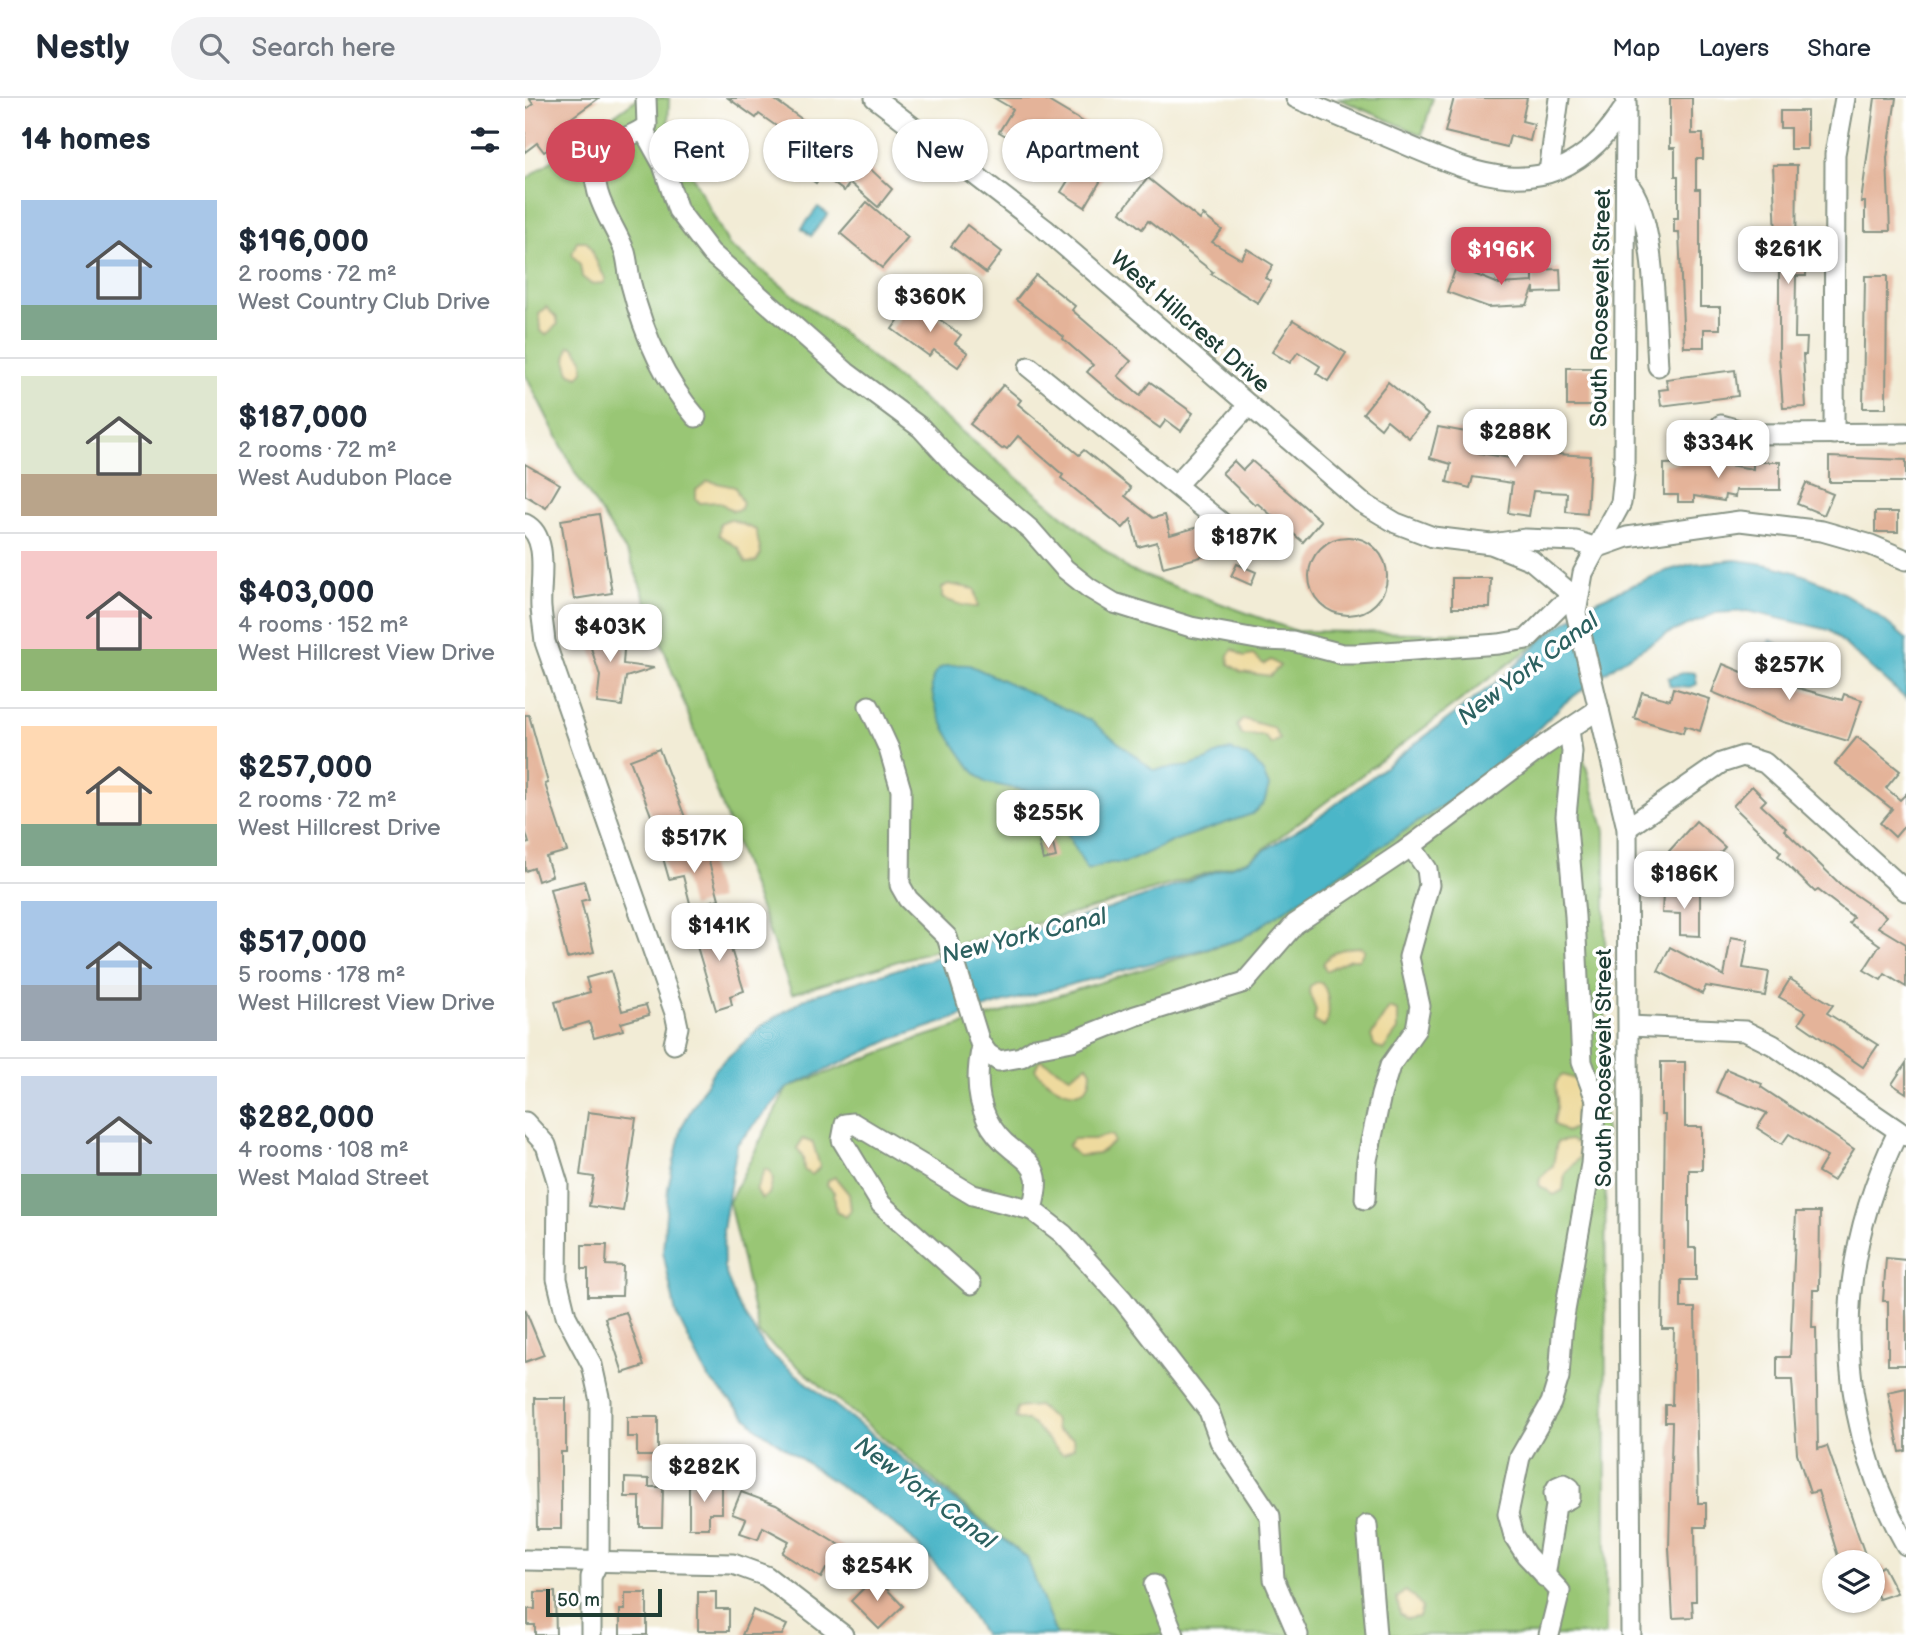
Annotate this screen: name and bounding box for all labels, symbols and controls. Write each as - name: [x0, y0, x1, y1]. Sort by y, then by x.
- search box: [171, 17, 661, 80]
- text: Nestly: [35, 28, 129, 68]
- icon: search: [195, 29, 233, 67]
- text: Search here: [251, 33, 395, 64]
- text: Map: [1612, 34, 1660, 63]
- text: Layers: [1698, 34, 1769, 63]
- text: Share: [1807, 34, 1871, 63]
- chip: Buy: [546, 119, 635, 182]
- chip: Rent: [649, 119, 749, 182]
- chip: Filters: [763, 119, 878, 182]
- chip: New: [892, 119, 988, 182]
- chip: Apartment: [1002, 119, 1163, 182]
- icon: filters: [466, 121, 504, 159]
- text: 14 homes: [21, 122, 150, 158]
- street label: South Roosevelt Street: [1585, 189, 1617, 427]
- text: $196,000: [238, 224, 369, 260]
- pin: $261K: [1739, 226, 1837, 286]
- icon: home: [77, 228, 161, 312]
- pin: $196K: [1452, 228, 1550, 287]
- text: $261K: [1754, 235, 1822, 263]
- text: $196K: [1467, 236, 1535, 264]
- street label: West Hillcrest Drive: [1104, 245, 1276, 399]
- text: 2 rooms · 72 m²: [238, 260, 397, 288]
- pin: $360K: [881, 274, 979, 334]
- text: $360K: [894, 283, 966, 311]
- text: West Country Club Drive: [238, 288, 490, 316]
- text: $187,000: [238, 400, 368, 436]
- icon: home: [77, 404, 161, 488]
- pin: $288K: [1466, 410, 1564, 469]
- text: $288K: [1479, 418, 1551, 446]
- pin: $334K: [1669, 420, 1767, 480]
- text: $334K: [1682, 429, 1754, 457]
- text: 2 rooms · 72 m²: [238, 436, 397, 464]
- text: West Audubon Place: [238, 464, 452, 492]
- pin: $187K: [1195, 514, 1293, 574]
- text: $187K: [1211, 523, 1278, 551]
- text: $403,000: [238, 575, 374, 611]
- icon: home: [77, 579, 161, 663]
- pin: $403K: [561, 604, 659, 664]
- water label: New York Canal: [1452, 606, 1606, 732]
- text: 4 rooms · 152 m²: [238, 611, 408, 639]
- text: $403K: [574, 613, 646, 641]
- text: West Hillcrest View Drive: [238, 639, 495, 667]
- pin: $257K: [1740, 642, 1838, 702]
- text: $257K: [1754, 651, 1824, 679]
- text: $257,000: [238, 750, 372, 786]
- icon: home: [77, 754, 161, 838]
- text: 2 rooms · 72 m²: [238, 786, 397, 814]
- pin: $255K: [999, 790, 1097, 850]
- text: $255K: [1012, 799, 1084, 827]
- text: West Hillcrest Drive: [238, 814, 441, 842]
- pin: $517K: [645, 816, 743, 875]
- text: $517K: [661, 824, 727, 852]
- pin: $186K: [1635, 852, 1733, 911]
- text: $186K: [1650, 860, 1718, 888]
- water label: New York Canal: [938, 901, 1111, 971]
- pin: $141K: [670, 904, 768, 963]
- text: $141K: [687, 912, 751, 940]
- text: $517,000: [238, 925, 367, 961]
- icon: home: [77, 929, 161, 1013]
- street label: South Roosevelt Street: [1590, 949, 1618, 1187]
- text: 5 rooms · 178 m²: [238, 961, 406, 989]
- text: West Hillcrest View Drive: [238, 989, 495, 1017]
- text: $282,000: [238, 1100, 374, 1136]
- icon: home: [77, 1104, 161, 1188]
- text: 4 rooms · 108 m²: [238, 1136, 409, 1164]
- text: West Malad Street: [238, 1164, 429, 1192]
- water label: New York Canal: [849, 1430, 1003, 1556]
- pin: $282K: [655, 1444, 753, 1504]
- text: $282K: [668, 1453, 740, 1481]
- pin: $254K: [828, 1544, 926, 1603]
- map controls: [1822, 1550, 1885, 1613]
- button: layers: [1822, 1550, 1885, 1613]
- text: $254K: [841, 1552, 913, 1580]
- scale bar: [546, 1586, 661, 1618]
- text: 50 m: [557, 1589, 600, 1612]

